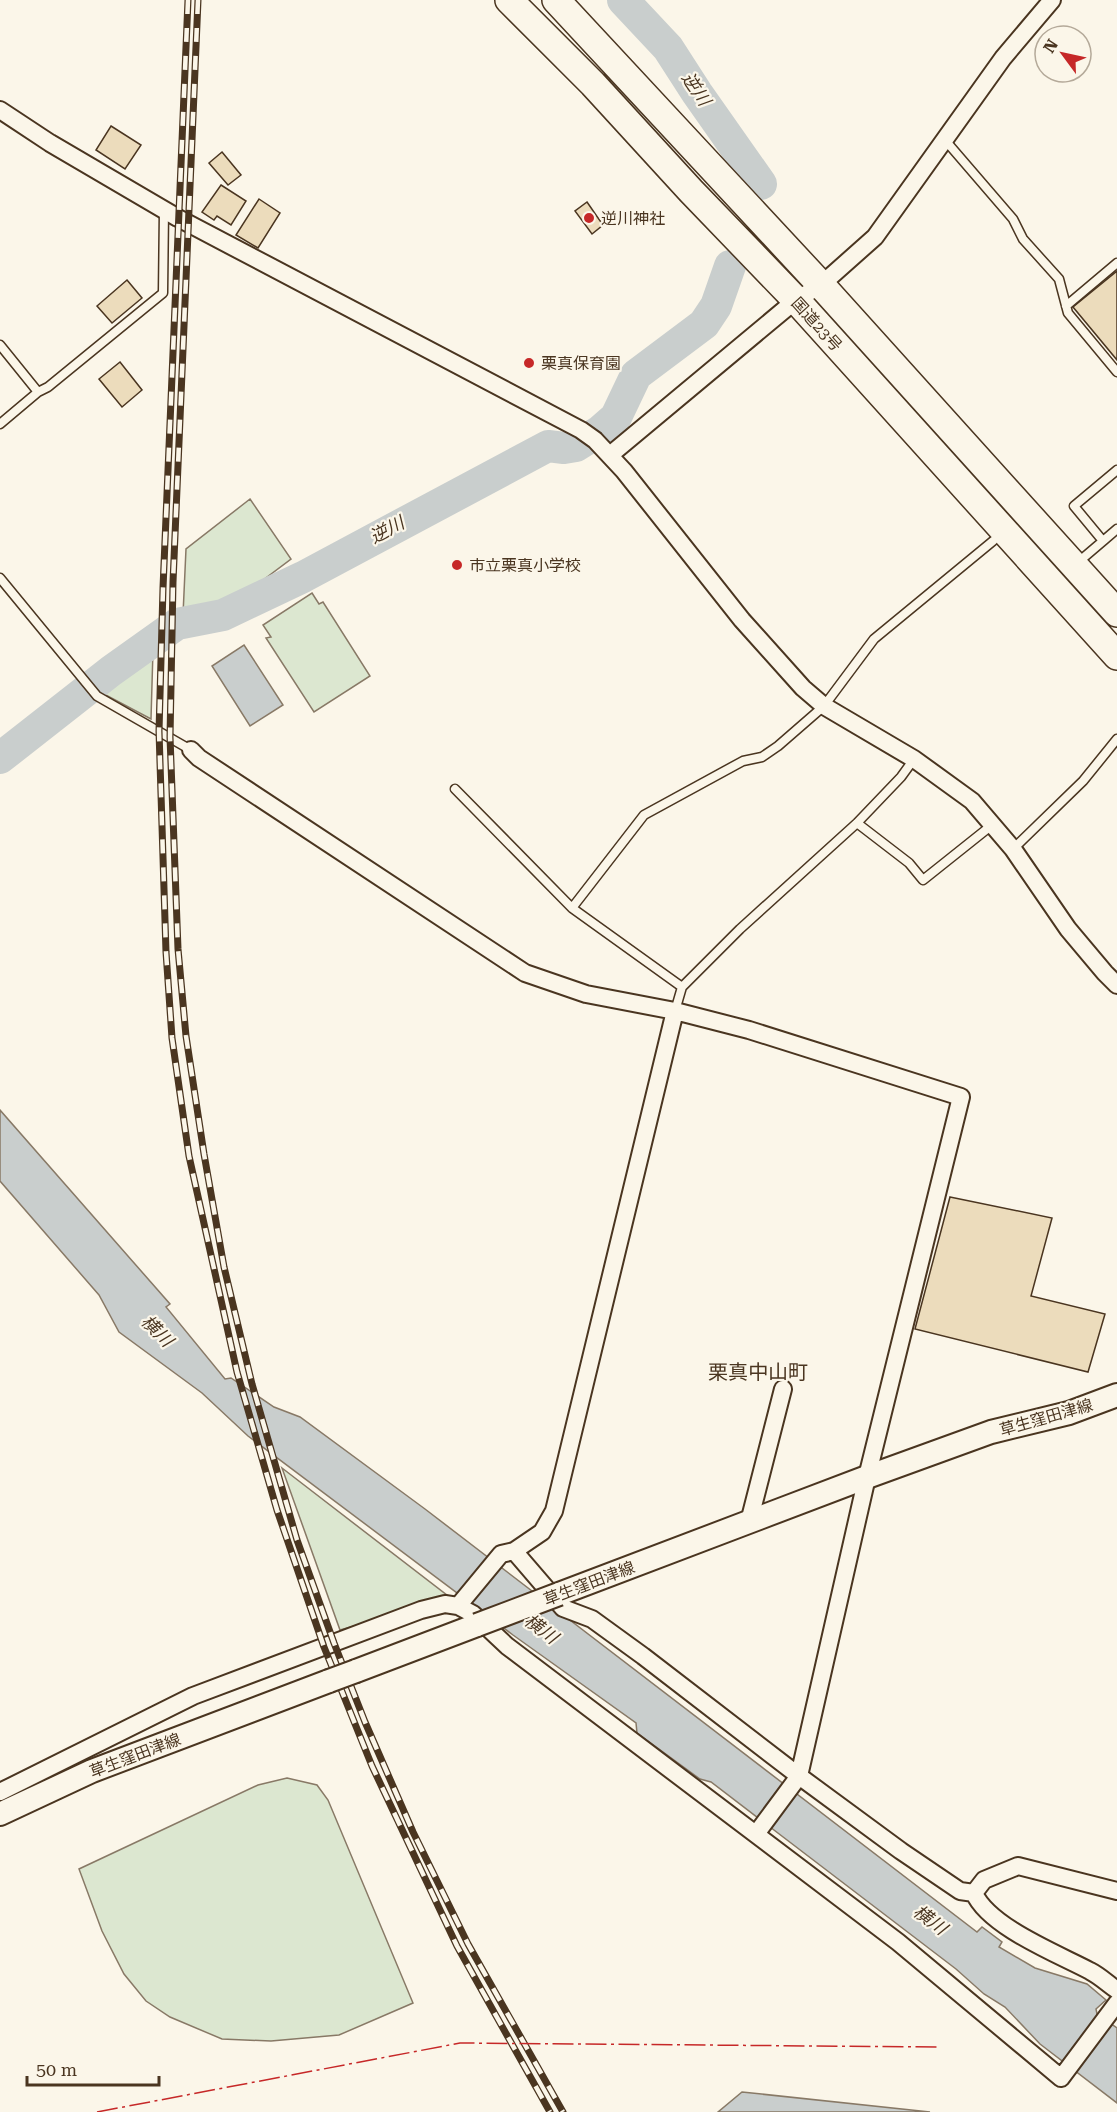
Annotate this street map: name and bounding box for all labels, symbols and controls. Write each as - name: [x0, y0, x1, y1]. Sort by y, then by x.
- north arrow: [1033, 24, 1093, 84]
- text: N: [1040, 36, 1062, 56]
- water label: 逆川: [678, 68, 716, 111]
- place label: 逆川神社: [601, 209, 665, 228]
- marker: 逆川神社: [582, 211, 596, 225]
- street label: 国道23号: [788, 293, 846, 355]
- place label: 栗真保育園: [541, 354, 621, 373]
- marker: 栗真保育園: [522, 356, 536, 370]
- water label: 逆川: [366, 511, 409, 547]
- place label: 市立栗真小学校: [469, 556, 581, 575]
- marker: 市立栗真小学校: [450, 558, 464, 572]
- water label: 横川: [137, 1310, 179, 1352]
- district label: 栗真中山町: [708, 1360, 808, 1384]
- street label: 草生窪田津線: [997, 1395, 1095, 1440]
- street label: 草生窪田津線: [541, 1557, 637, 1610]
- water label: 横川: [521, 1609, 564, 1649]
- street label: 草生窪田津線: [87, 1729, 183, 1782]
- water label: 横川: [910, 1900, 953, 1940]
- scale bar: [27, 2049, 159, 2087]
- text: 50 m: [36, 2059, 77, 2080]

